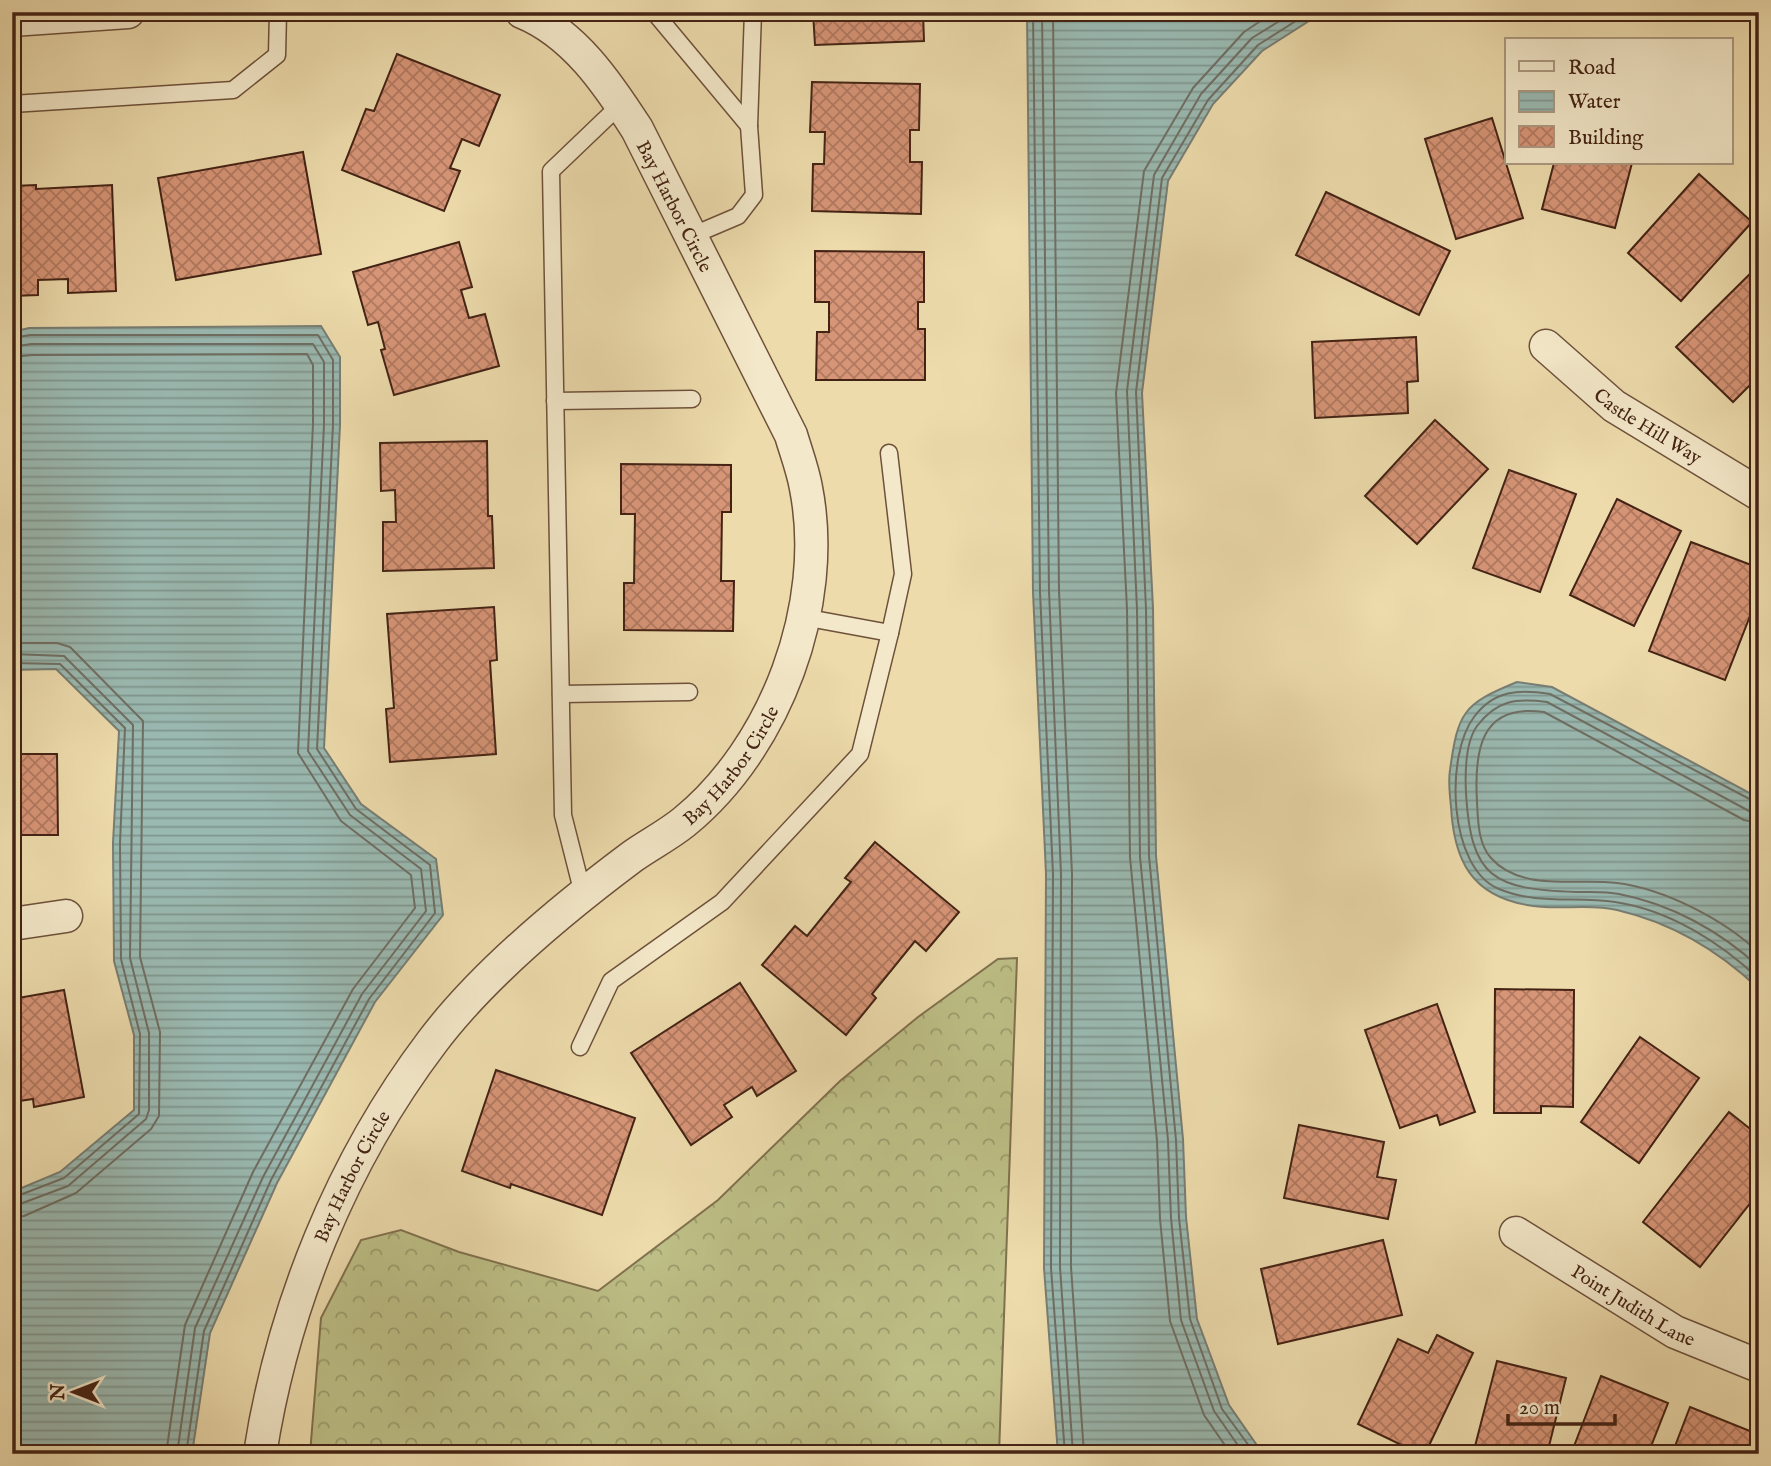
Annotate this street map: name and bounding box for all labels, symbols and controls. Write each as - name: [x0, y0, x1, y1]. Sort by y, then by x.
- legend: [1505, 38, 1732, 164]
- text: Road: [1568, 55, 1616, 82]
- text: Water: [1568, 89, 1621, 116]
- text: Building: [1568, 125, 1644, 152]
- street label: Bay Harbor Circle: [630, 137, 717, 277]
- street label: Castle Hill Way: [1588, 384, 1706, 471]
- street label: Bay Harbor Circle: [679, 702, 785, 832]
- street label: Bay Harbor Circle: [310, 1106, 397, 1246]
- street label: Point Judith Lane: [1566, 1260, 1698, 1353]
- north arrow: [38, 1358, 108, 1428]
- scale bar: [1508, 1382, 1615, 1426]
- text: N: [47, 1383, 71, 1401]
- text: 20 m: [1519, 1395, 1560, 1422]

